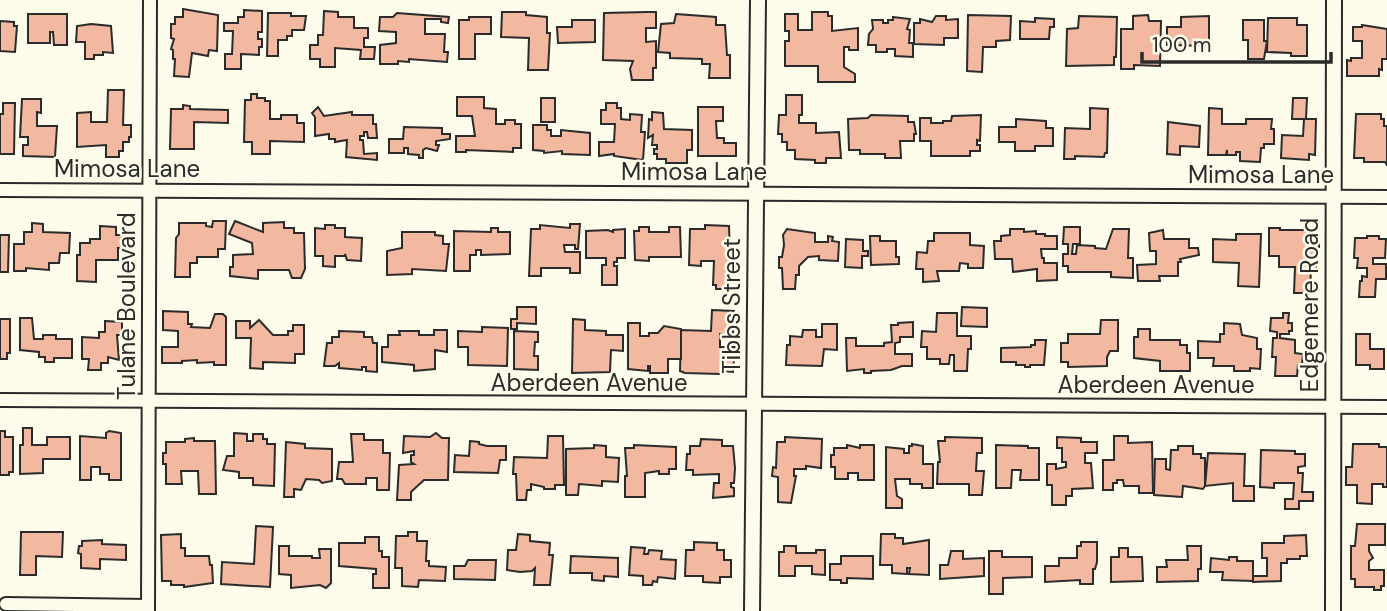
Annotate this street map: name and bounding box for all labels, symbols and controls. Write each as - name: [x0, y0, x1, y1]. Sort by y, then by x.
- scale bar: [1142, 21, 1331, 65]
- text: 100 m: [1152, 31, 1212, 59]
- street label: Mimosa Lane: [54, 153, 200, 184]
- street label: Mimosa Lane: [621, 156, 767, 187]
- street label: Mimosa Lane: [1188, 159, 1334, 190]
- street label: Tulane Boulevard: [111, 212, 142, 400]
- street label: Edgemere Road: [1294, 218, 1325, 392]
- street label: Tibbs Street: [716, 238, 747, 374]
- street label: Aberdeen Avenue: [490, 367, 688, 398]
- street label: Aberdeen Avenue: [1057, 369, 1255, 400]

